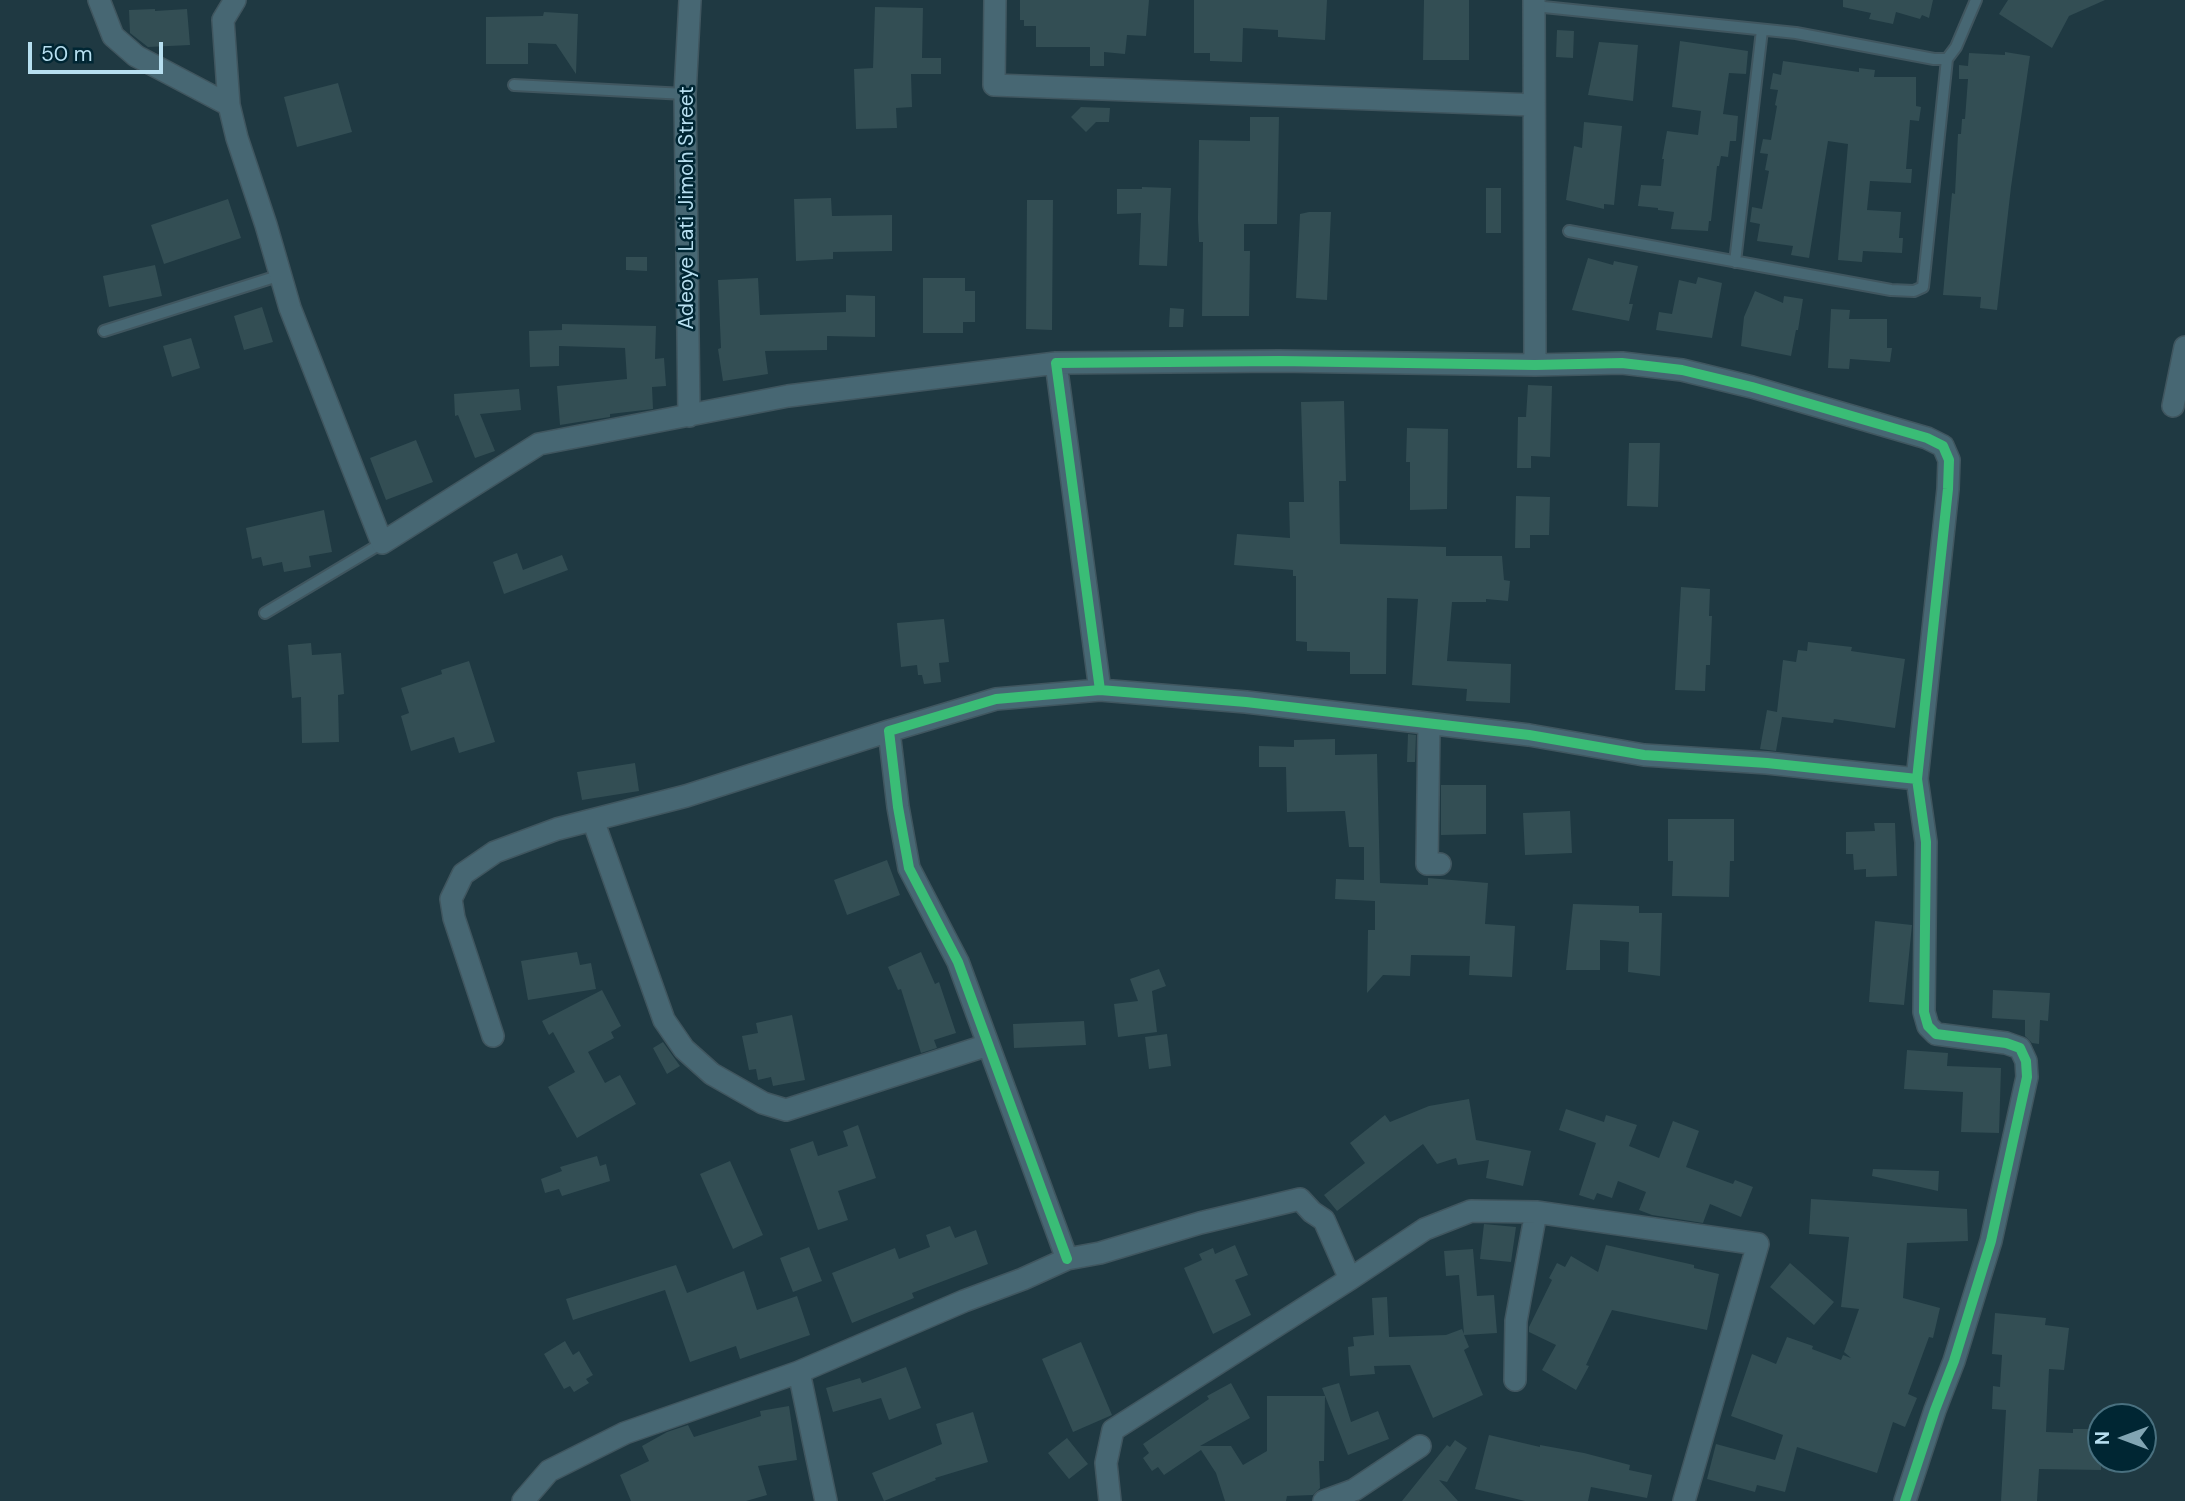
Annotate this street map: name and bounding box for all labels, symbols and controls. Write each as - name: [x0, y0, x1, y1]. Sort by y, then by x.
- scale bar: [32, 28, 166, 72]
- text: 50 m: [41, 40, 92, 68]
- street label: Adeoye Lati Jimoh Street: [674, 86, 700, 330]
- north arrow: [2087, 1403, 2157, 1473]
- text: N: [2090, 1431, 2115, 1445]

